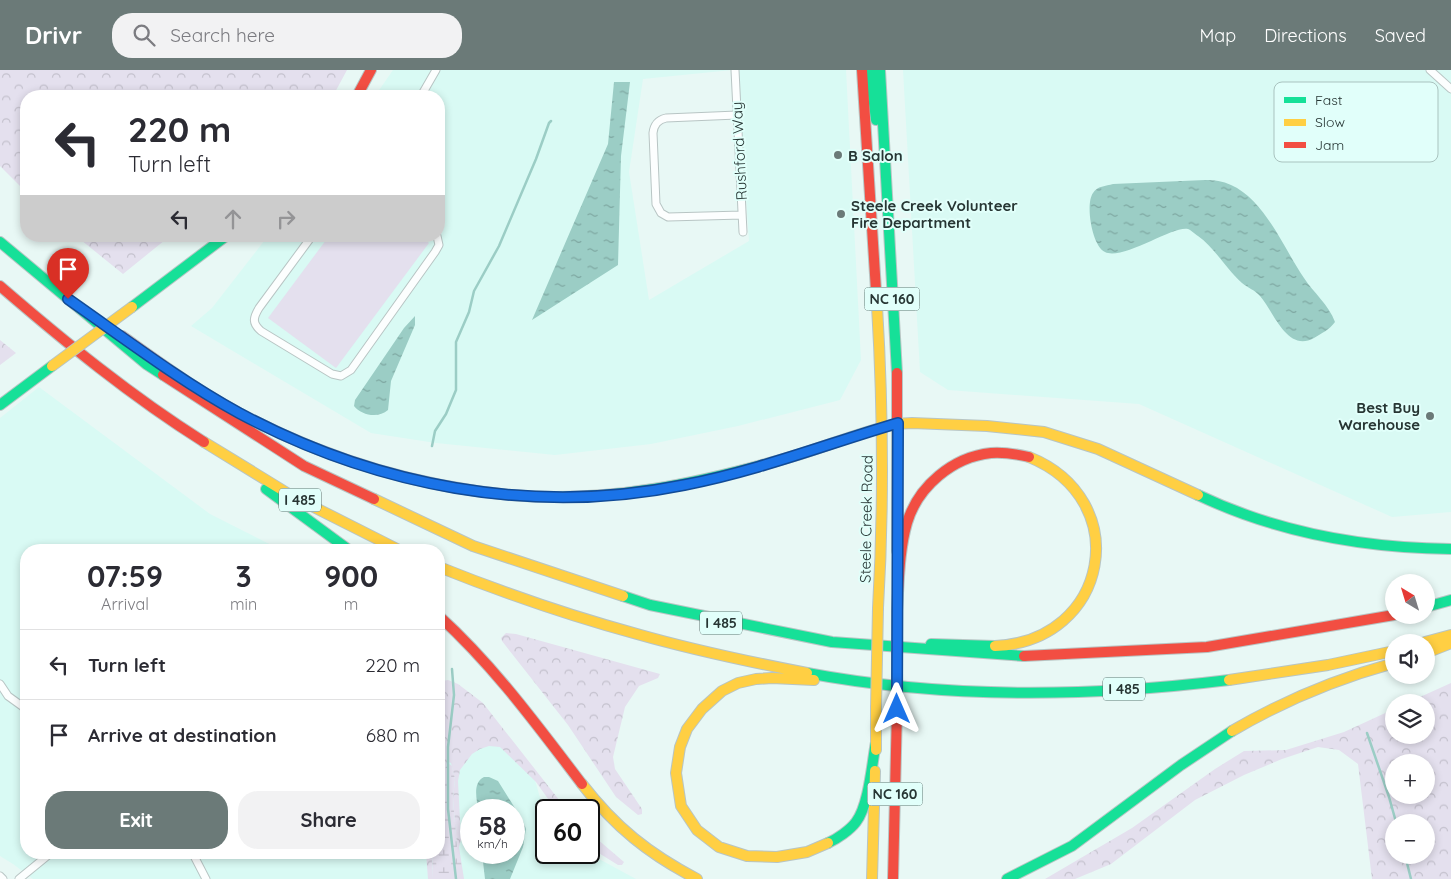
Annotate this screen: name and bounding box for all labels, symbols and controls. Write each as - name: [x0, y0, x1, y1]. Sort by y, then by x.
- search box: [112, 13, 462, 58]
- text: Drivr: [25, 20, 82, 50]
- icon: search: [130, 21, 158, 49]
- text: Search here: [170, 23, 275, 47]
- text: Map: [1199, 24, 1236, 47]
- text: Directions: [1264, 24, 1347, 47]
- text: Saved: [1375, 24, 1426, 47]
- legend: [1274, 82, 1438, 162]
- text: Fast: [1315, 91, 1343, 109]
- street label: Rushford Way: [727, 101, 751, 201]
- text: 220 m: [128, 107, 231, 151]
- icon: left: [45, 110, 110, 175]
- text: Slow: [1315, 113, 1345, 131]
- text: Jam: [1315, 136, 1344, 154]
- place label: B Salon: [848, 146, 903, 165]
- marker: B Salon: [832, 149, 844, 161]
- text: Turn left: [128, 150, 211, 178]
- place label: Steele Creek Volunteer Fire Department: [851, 196, 1018, 232]
- icon: left: [166, 205, 194, 233]
- icon: ahead: [219, 205, 247, 233]
- icon: right: [272, 205, 300, 233]
- marker: Steele Creek Volunteer Fire Department: [835, 208, 847, 220]
- pin: [47, 248, 89, 299]
- icon: arrive: [54, 255, 82, 283]
- road number: NC 160: [864, 288, 920, 310]
- place label: Best Buy Warehouse: [1339, 398, 1420, 434]
- marker: Best Buy Warehouse: [1424, 410, 1436, 422]
- street label: Steele Creek Road: [855, 455, 877, 583]
- road number: I 485: [279, 488, 321, 512]
- text: 07:59: [87, 557, 163, 595]
- text: 3: [236, 557, 252, 595]
- text: 900: [324, 557, 378, 595]
- north arrow: [1385, 574, 1435, 624]
- map controls: [1385, 574, 1435, 864]
- text: Arrival: [101, 594, 149, 614]
- text: min: [230, 594, 257, 614]
- text: m: [344, 594, 358, 614]
- road number: I 485: [700, 612, 742, 634]
- button: sound: [1385, 634, 1435, 684]
- icon: left: [45, 651, 73, 679]
- text: Turn left: [88, 653, 166, 677]
- text: 220 m: [365, 653, 420, 677]
- road number: I 485: [1103, 678, 1145, 700]
- position arrow: [870, 682, 922, 734]
- button: layers: [1385, 694, 1435, 744]
- icon: arrive: [45, 721, 73, 749]
- text: Arrive at destination: [88, 723, 277, 747]
- text: 680 m: [366, 723, 420, 747]
- button: +: [1385, 754, 1435, 804]
- road number: NC 160: [868, 782, 922, 806]
- button: Exit: [45, 791, 228, 849]
- button: Share: [238, 791, 420, 849]
- speed limit sign: 60: [535, 799, 600, 864]
- text: 58: [478, 810, 507, 841]
- button: −: [1385, 814, 1435, 864]
- text: km/h: [477, 836, 508, 851]

